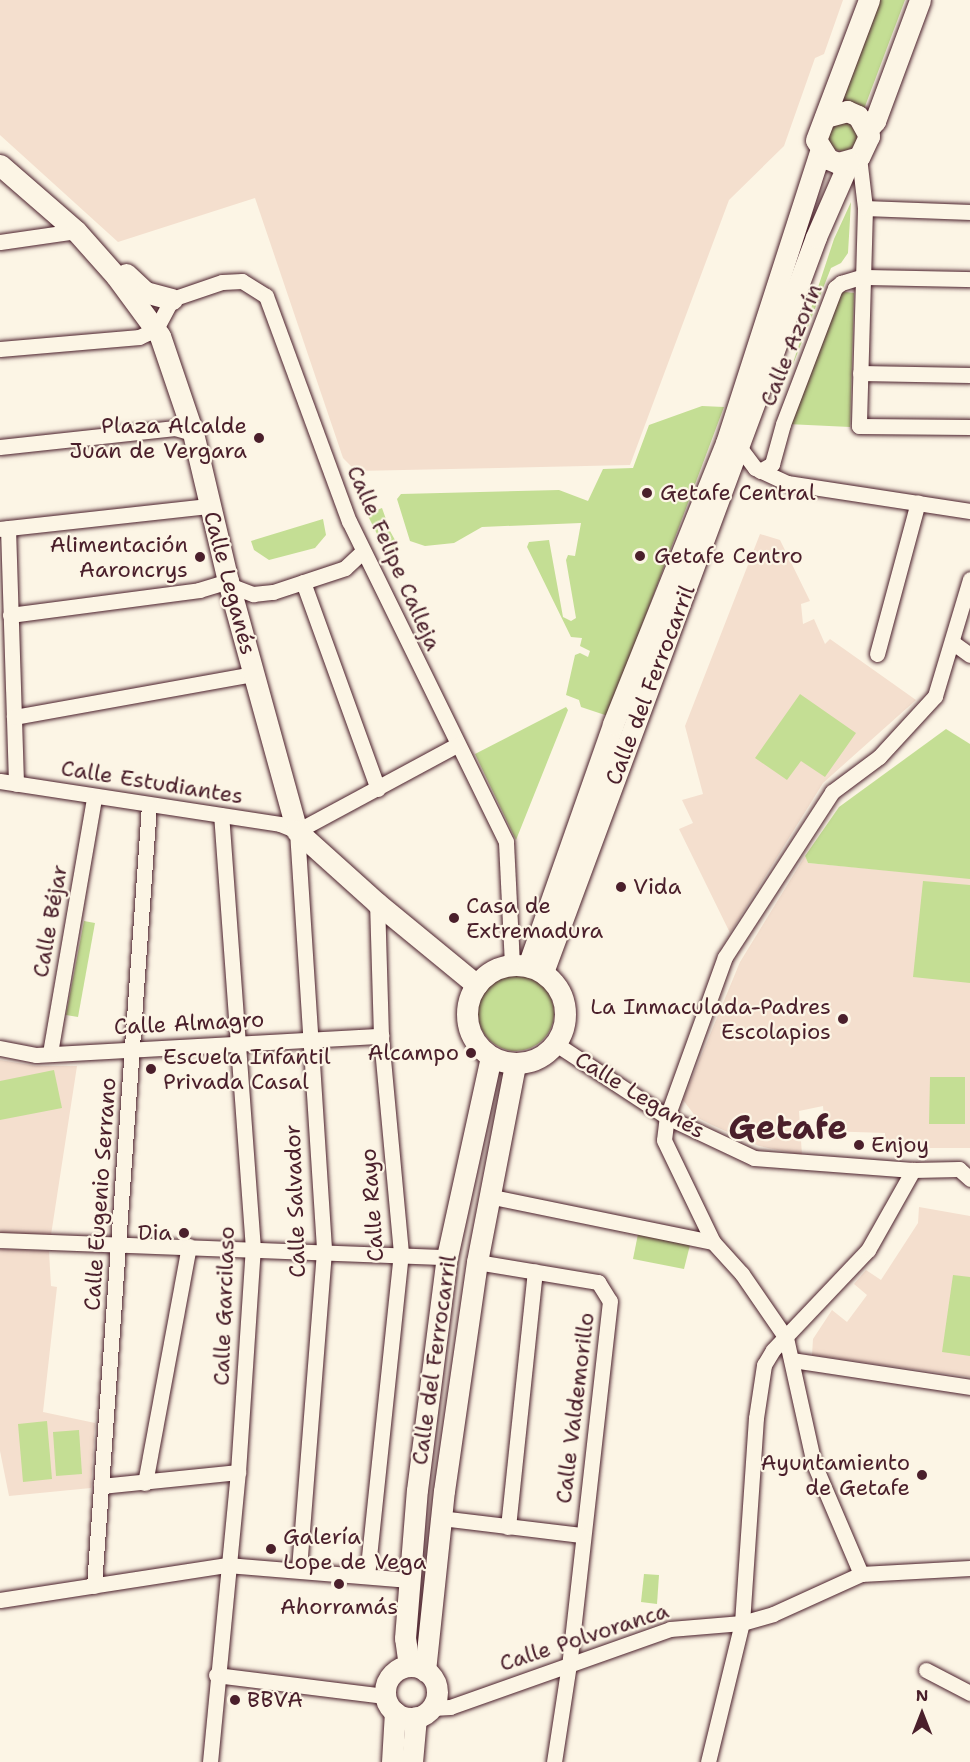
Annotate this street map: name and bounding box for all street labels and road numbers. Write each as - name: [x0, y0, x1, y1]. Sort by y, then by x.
- street label: Calle Azorín: [754, 280, 828, 410]
- street label: Calle Felipe Calleja: [341, 461, 447, 655]
- street label: Calle Leganés: [198, 509, 262, 657]
- street label: Calle del Ferrocarril: [600, 581, 700, 789]
- street label: Calle Estudiantes: [59, 755, 245, 809]
- street label: Calle Béjar: [27, 862, 73, 980]
- street label: Calle Almagro: [113, 1006, 265, 1040]
- street label: Calle Leganés: [570, 1046, 710, 1144]
- street label: Calle Eugenio Serrano: [79, 1076, 121, 1312]
- street label: Calle Salvador: [279, 1124, 311, 1278]
- street label: Calle Rayo: [355, 1147, 389, 1263]
- street label: Calle Garcilaso: [208, 1226, 240, 1386]
- street label: Calle del Ferrocarril: [406, 1253, 462, 1467]
- street label: Calle Valdemorillo: [550, 1311, 600, 1505]
- street label: Calle Polvoranca: [496, 1597, 672, 1677]

